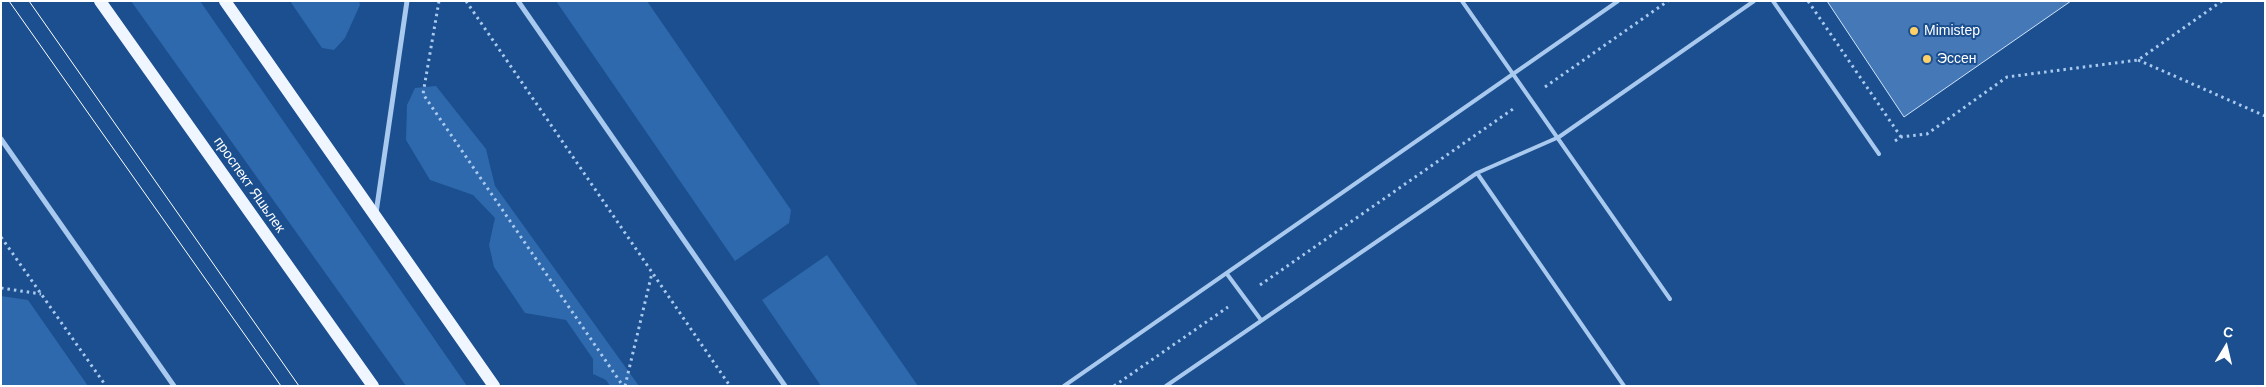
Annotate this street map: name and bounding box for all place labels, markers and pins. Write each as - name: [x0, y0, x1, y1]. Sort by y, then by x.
- place label: Mimistep: [1924, 23, 1980, 39]
- marker: Mimistep: [1908, 25, 1920, 37]
- place label: Эссен: [1937, 51, 1977, 67]
- marker: Эссен: [1921, 53, 1933, 65]

